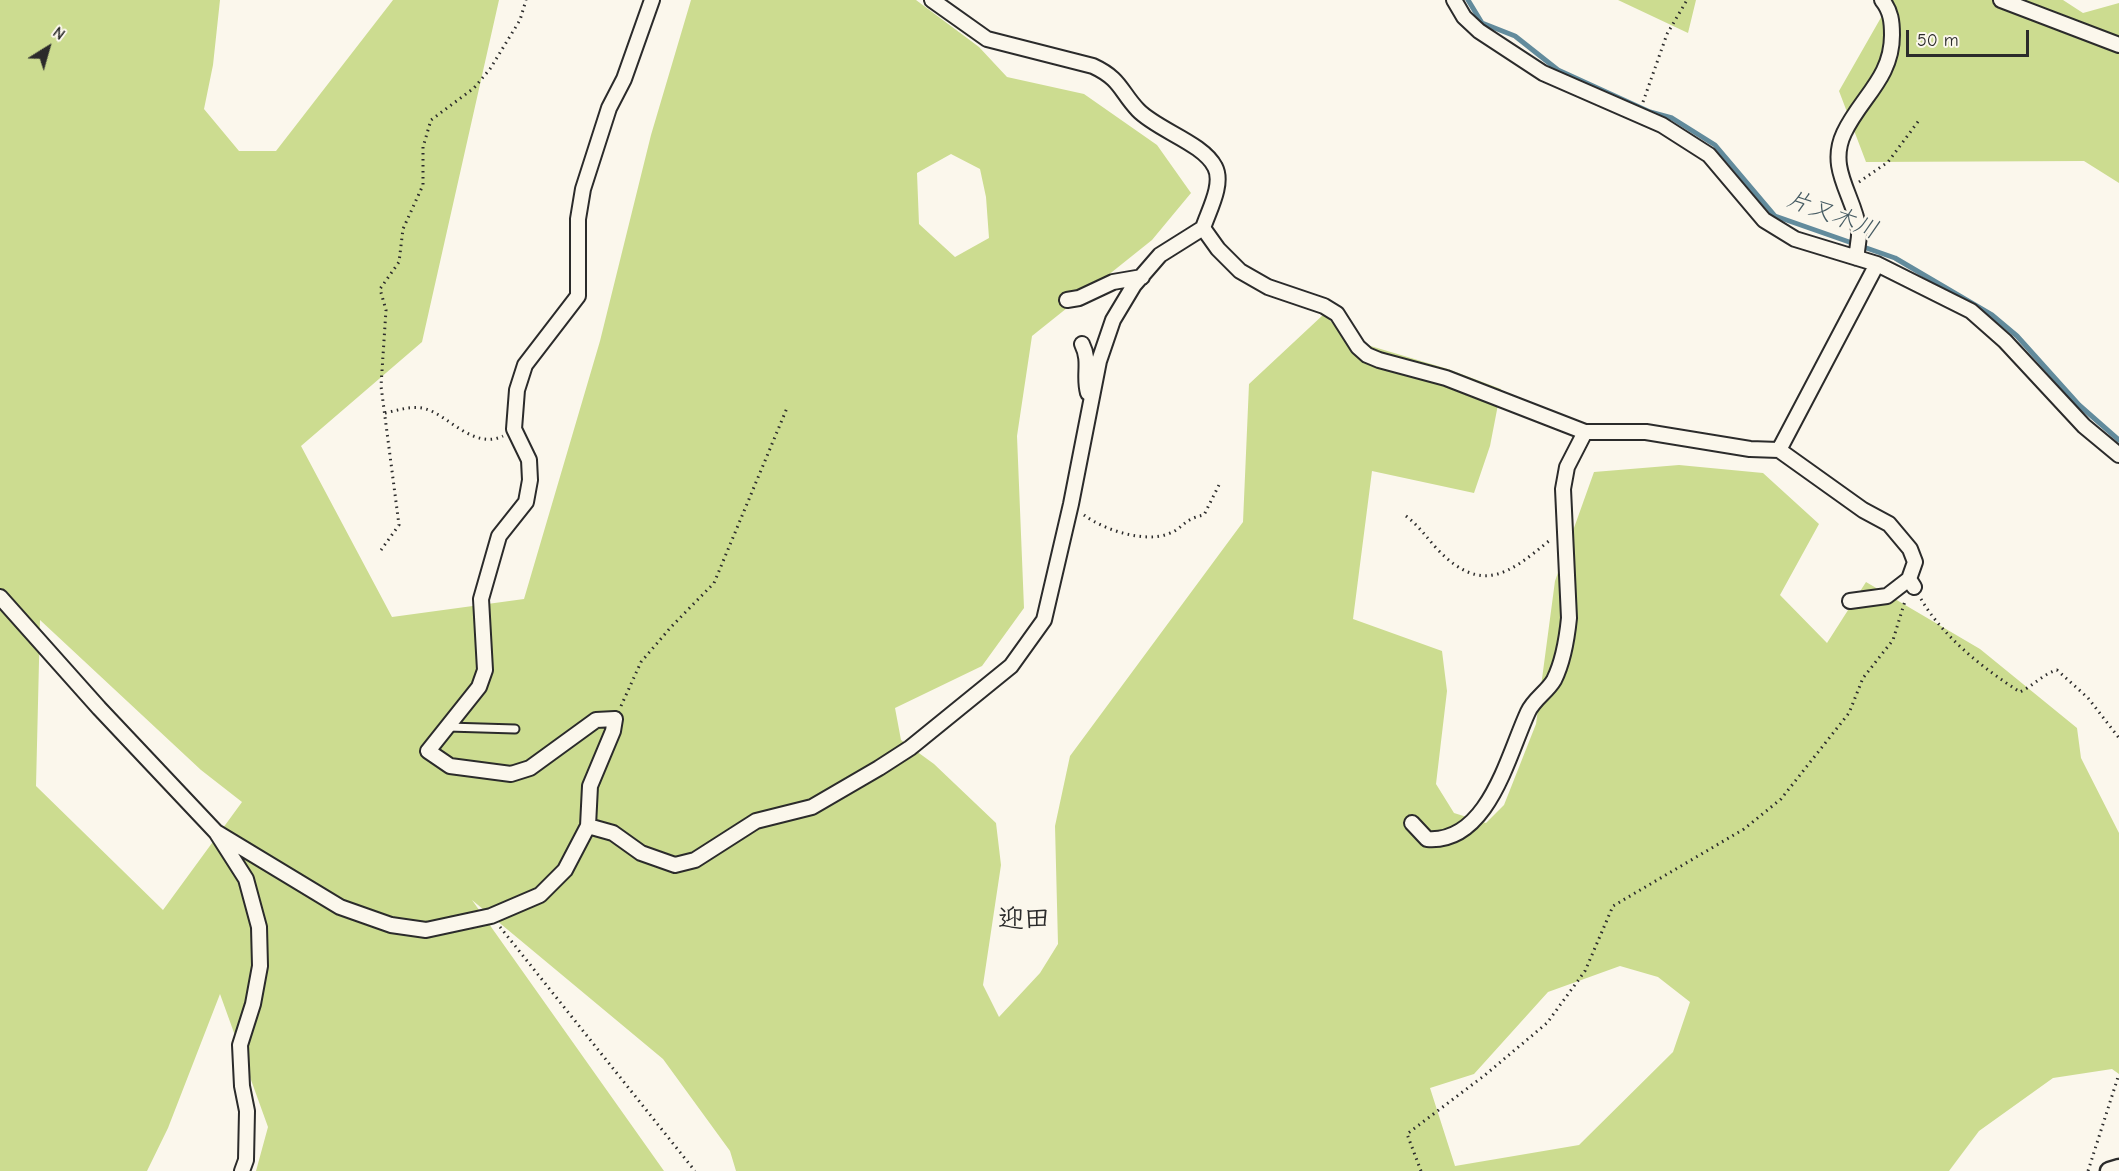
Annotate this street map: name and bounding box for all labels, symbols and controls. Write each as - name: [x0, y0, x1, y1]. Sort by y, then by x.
- north arrow: [18, 18, 78, 78]
- scale bar: [1909, 18, 2032, 56]
- text: N: [49, 23, 68, 44]
- text: 50 m: [1917, 30, 1959, 51]
- water label: 片又木川: [1782, 184, 1882, 246]
- district label: 迎田: [998, 904, 1050, 936]

